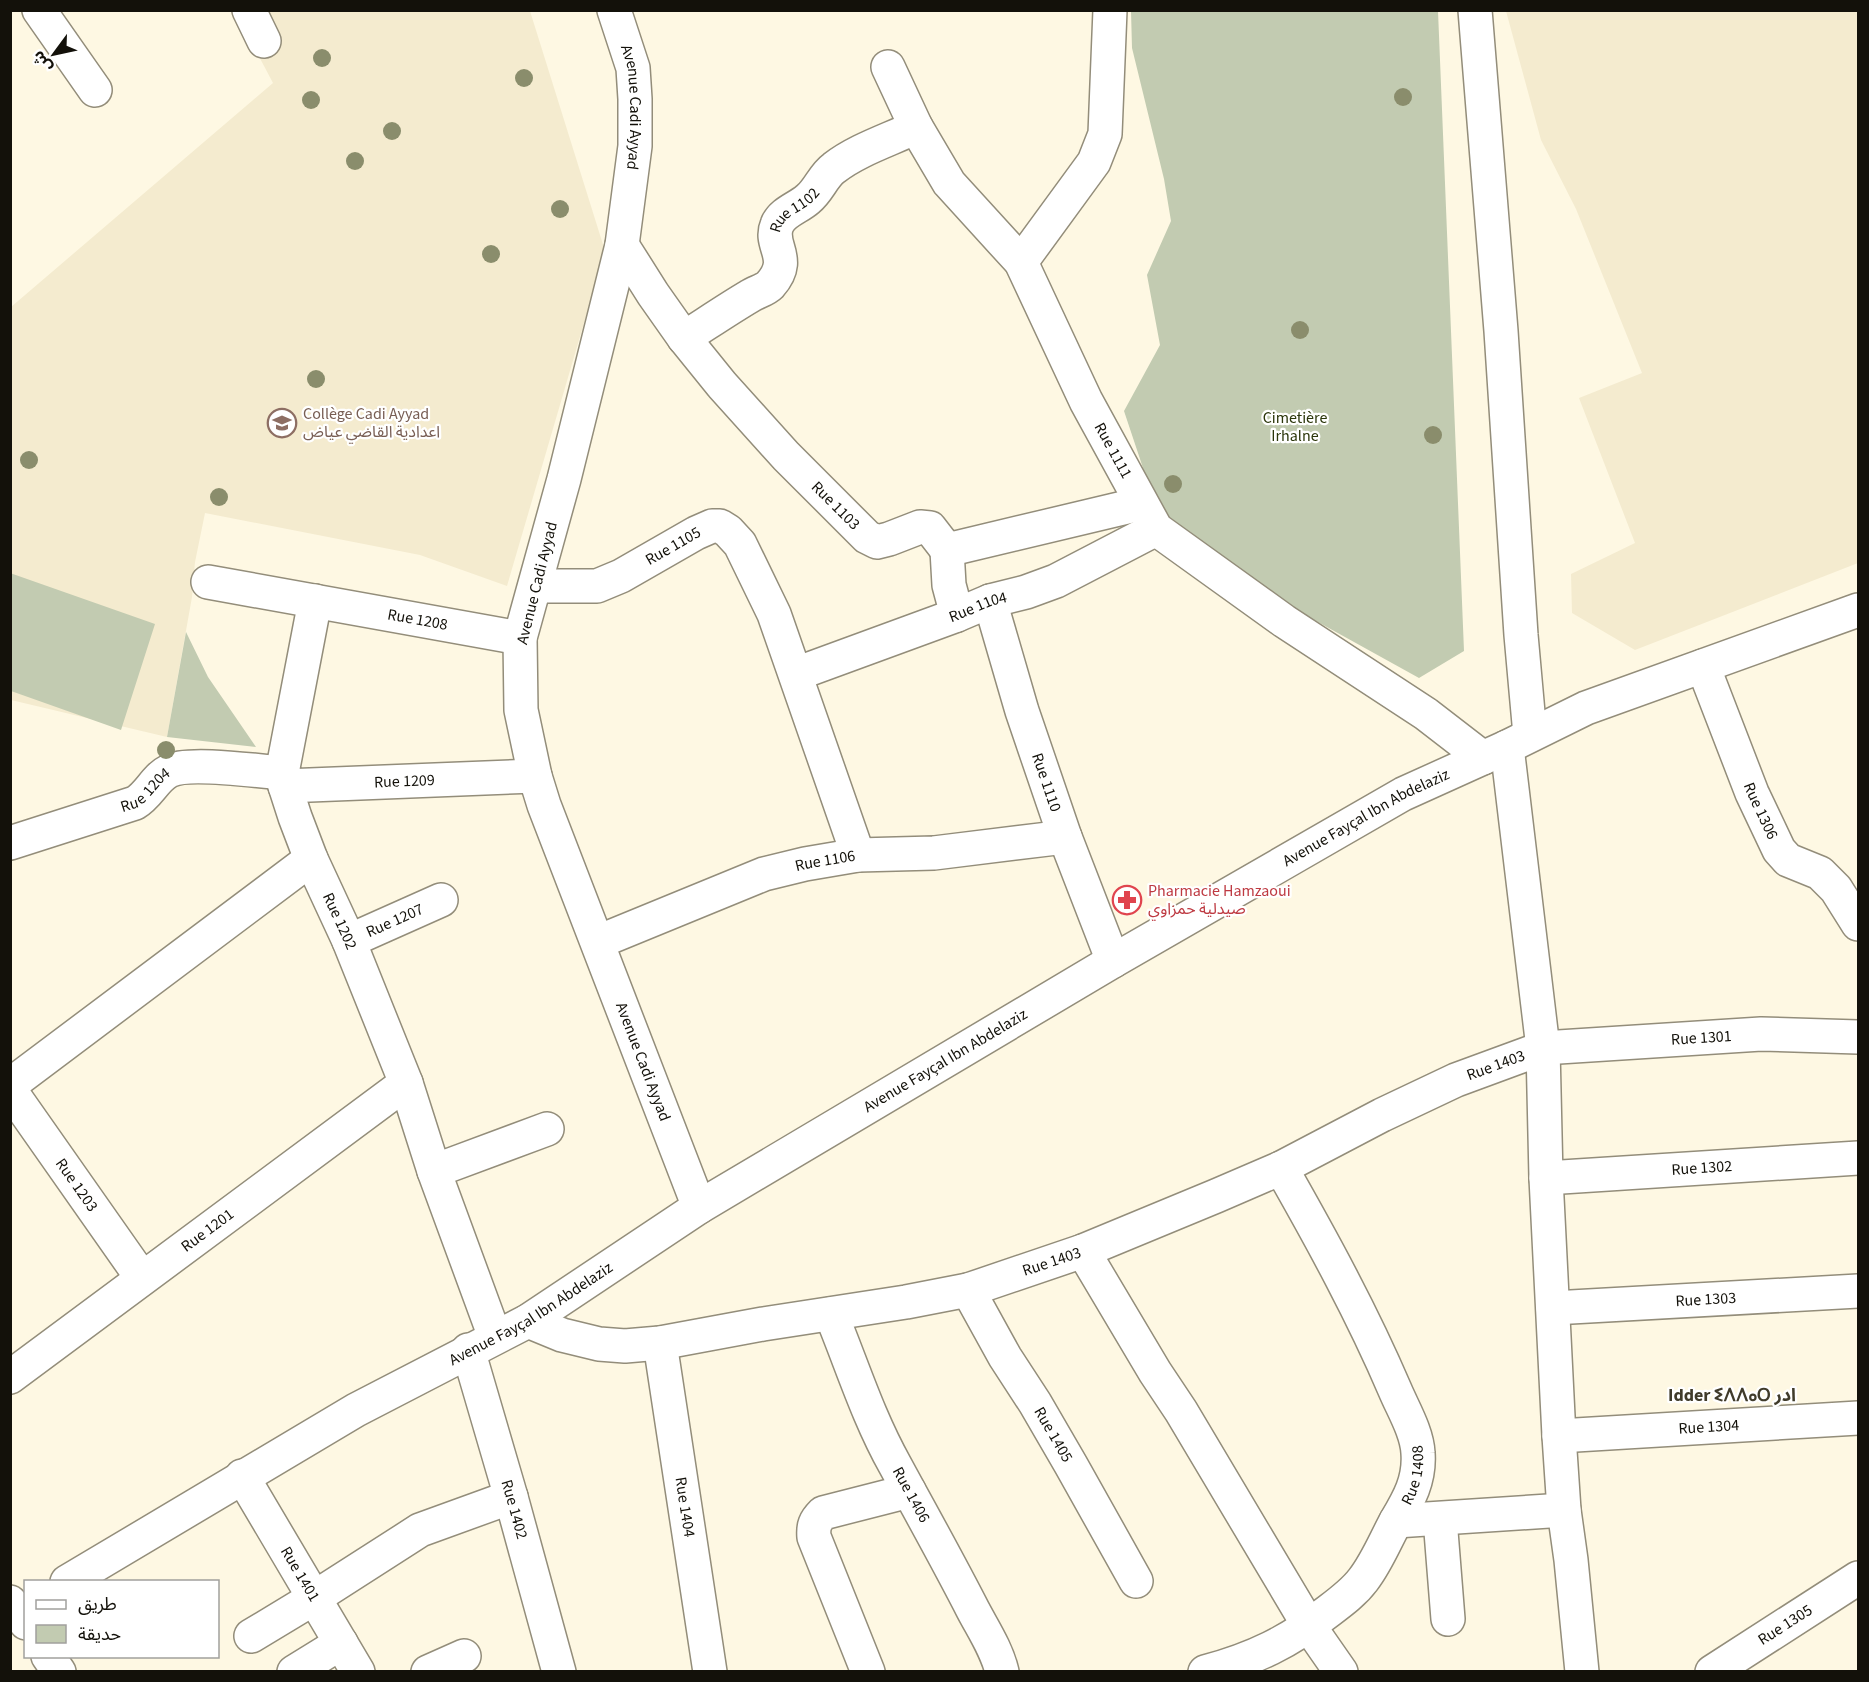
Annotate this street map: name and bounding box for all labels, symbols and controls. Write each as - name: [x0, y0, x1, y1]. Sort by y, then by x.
- north arrow: [24, 24, 84, 84]
- street label: Avenue Cadi Ayyad: [615, 42, 646, 171]
- text: ش: [27, 46, 57, 77]
- street label: Rue 1102: [764, 183, 825, 235]
- place label: Collège Cadi Ayyad اعدادية القاضي عياض: [303, 403, 440, 444]
- school or university icon: Collège Cadi Ayyad اعدادية القاضي عياض: [266, 407, 298, 439]
- park label: Cimetière Irhalne: [1263, 407, 1327, 447]
- street label: Rue 1111: [1089, 419, 1137, 483]
- street label: Rue 1103: [806, 476, 865, 535]
- street label: Avenue Cadi Ayyad: [511, 519, 563, 647]
- street label: Rue 1105: [641, 521, 705, 571]
- street label: Rue 1104: [946, 586, 1009, 628]
- street label: Rue 1208: [386, 603, 450, 636]
- street label: Rue 1110: [1026, 750, 1067, 815]
- street label: Rue 1204: [118, 762, 175, 818]
- street label: Avenue Fayçal Ibn Abdelaziz: [1279, 763, 1453, 872]
- street label: Rue 1209: [374, 769, 435, 793]
- street label: Rue 1306: [1738, 779, 1783, 843]
- street label: Rue 1106: [793, 845, 857, 877]
- place label: Pharmacie Hamzaoui صيدلية حمزاوي: [1148, 880, 1291, 921]
- pharmacy icon: Pharmacie Hamzaoui صيدلية حمزاوي: [1111, 884, 1143, 916]
- street label: Rue 1202: [317, 889, 362, 953]
- street label: Rue 1207: [362, 898, 427, 943]
- street label: Avenue Cadi Ayyad: [610, 999, 676, 1124]
- street label: Avenue Fayçal Ibn Abdelaziz: [859, 1003, 1032, 1118]
- street label: Rue 1301: [1670, 1025, 1732, 1051]
- street label: Rue 1403: [1463, 1045, 1528, 1086]
- street label: Rue 1203: [50, 1154, 103, 1216]
- street label: Rue 1302: [1671, 1155, 1733, 1181]
- street label: Rue 1201: [177, 1203, 239, 1257]
- street label: Rue 1403: [1019, 1241, 1084, 1282]
- street label: Avenue Fayçal Ibn Abdelaziz: [445, 1257, 617, 1371]
- street label: Rue 1303: [1675, 1287, 1737, 1312]
- district label: Idder ⵉⴷⴷⴰⵔ ادر: [1668, 1383, 1796, 1408]
- street label: Rue 1405: [1029, 1403, 1078, 1466]
- street label: Rue 1304: [1678, 1414, 1740, 1440]
- street label: Rue 1408: [1396, 1444, 1429, 1509]
- street label: Rue 1406: [887, 1463, 935, 1527]
- street label: Rue 1404: [670, 1475, 700, 1539]
- street label: Rue 1402: [496, 1477, 533, 1542]
- street label: Rue 1401: [275, 1542, 325, 1606]
- legend: [24, 1580, 219, 1658]
- text: طريق: [78, 1592, 117, 1617]
- street label: Rue 1305: [1754, 1599, 1817, 1651]
- text: حديقة: [78, 1622, 121, 1647]

